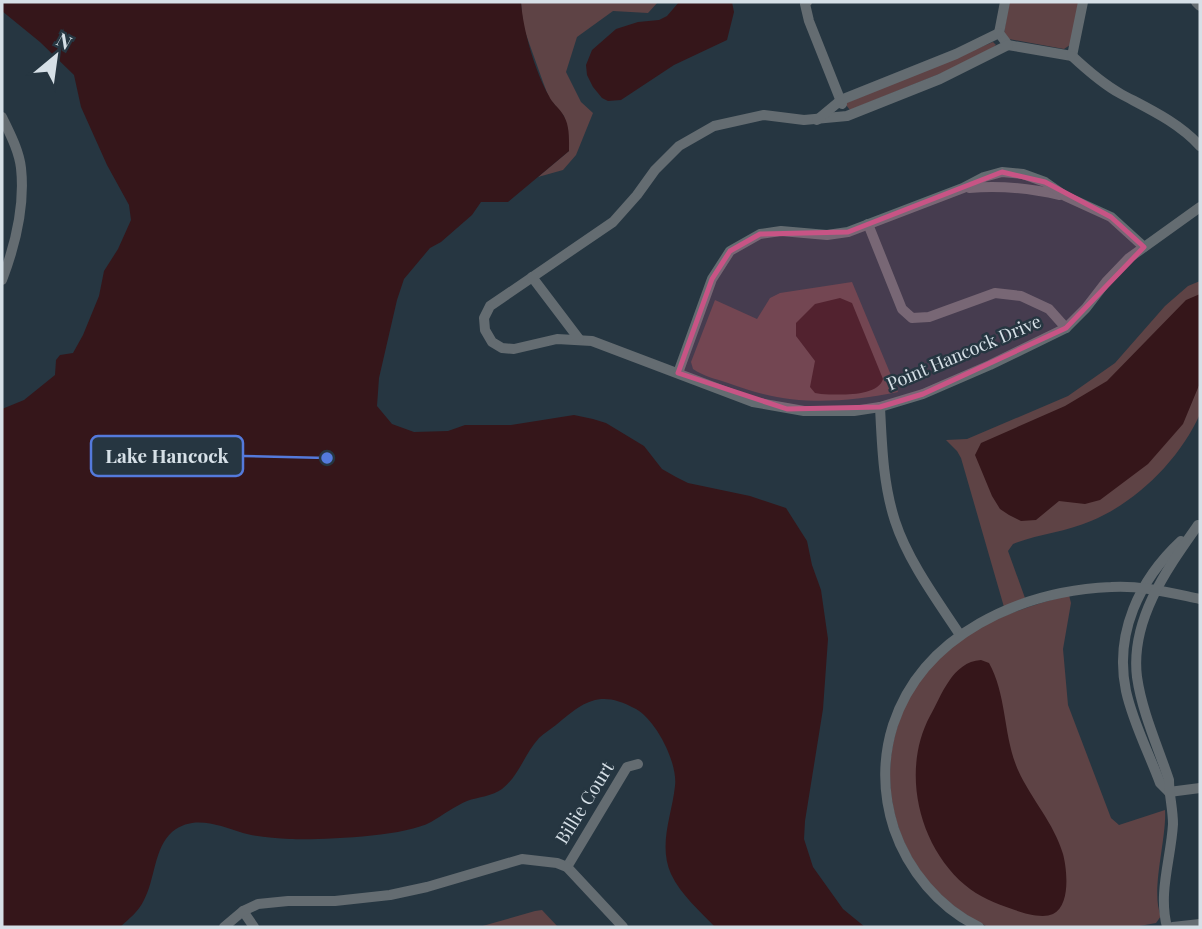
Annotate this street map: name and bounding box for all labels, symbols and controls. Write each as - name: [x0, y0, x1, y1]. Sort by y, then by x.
- north arrow: [21, 21, 91, 91]
- text: N: [52, 26, 77, 55]
- street label: Point Hancock Drive: [883, 309, 1045, 395]
- callout: Lake Hancock: [91, 436, 243, 476]
- text: Lake Hancock: [105, 442, 230, 468]
- street label: Billie Court: [549, 756, 619, 848]

